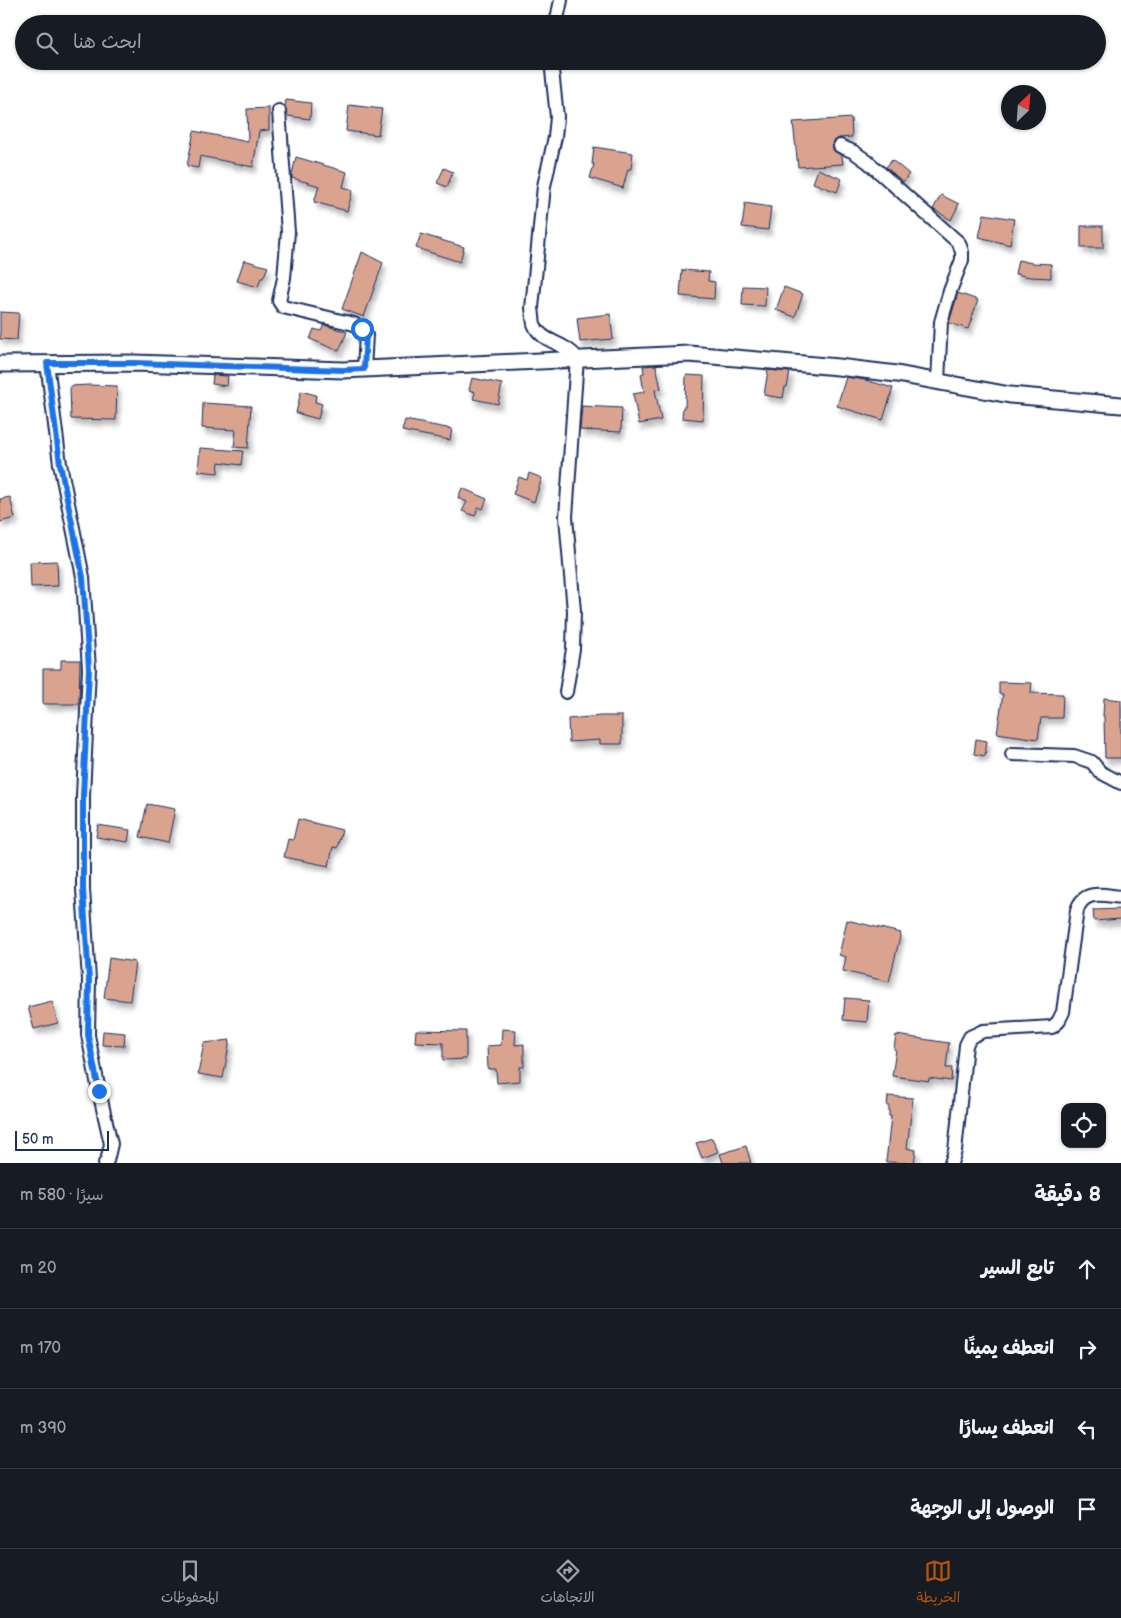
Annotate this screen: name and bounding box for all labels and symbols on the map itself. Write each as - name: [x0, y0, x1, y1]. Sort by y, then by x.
- north arrow: [1001, 85, 1046, 130]
- route start: [351, 318, 374, 341]
- route end: [88, 1080, 111, 1103]
- scale bar: [15, 1128, 109, 1151]

